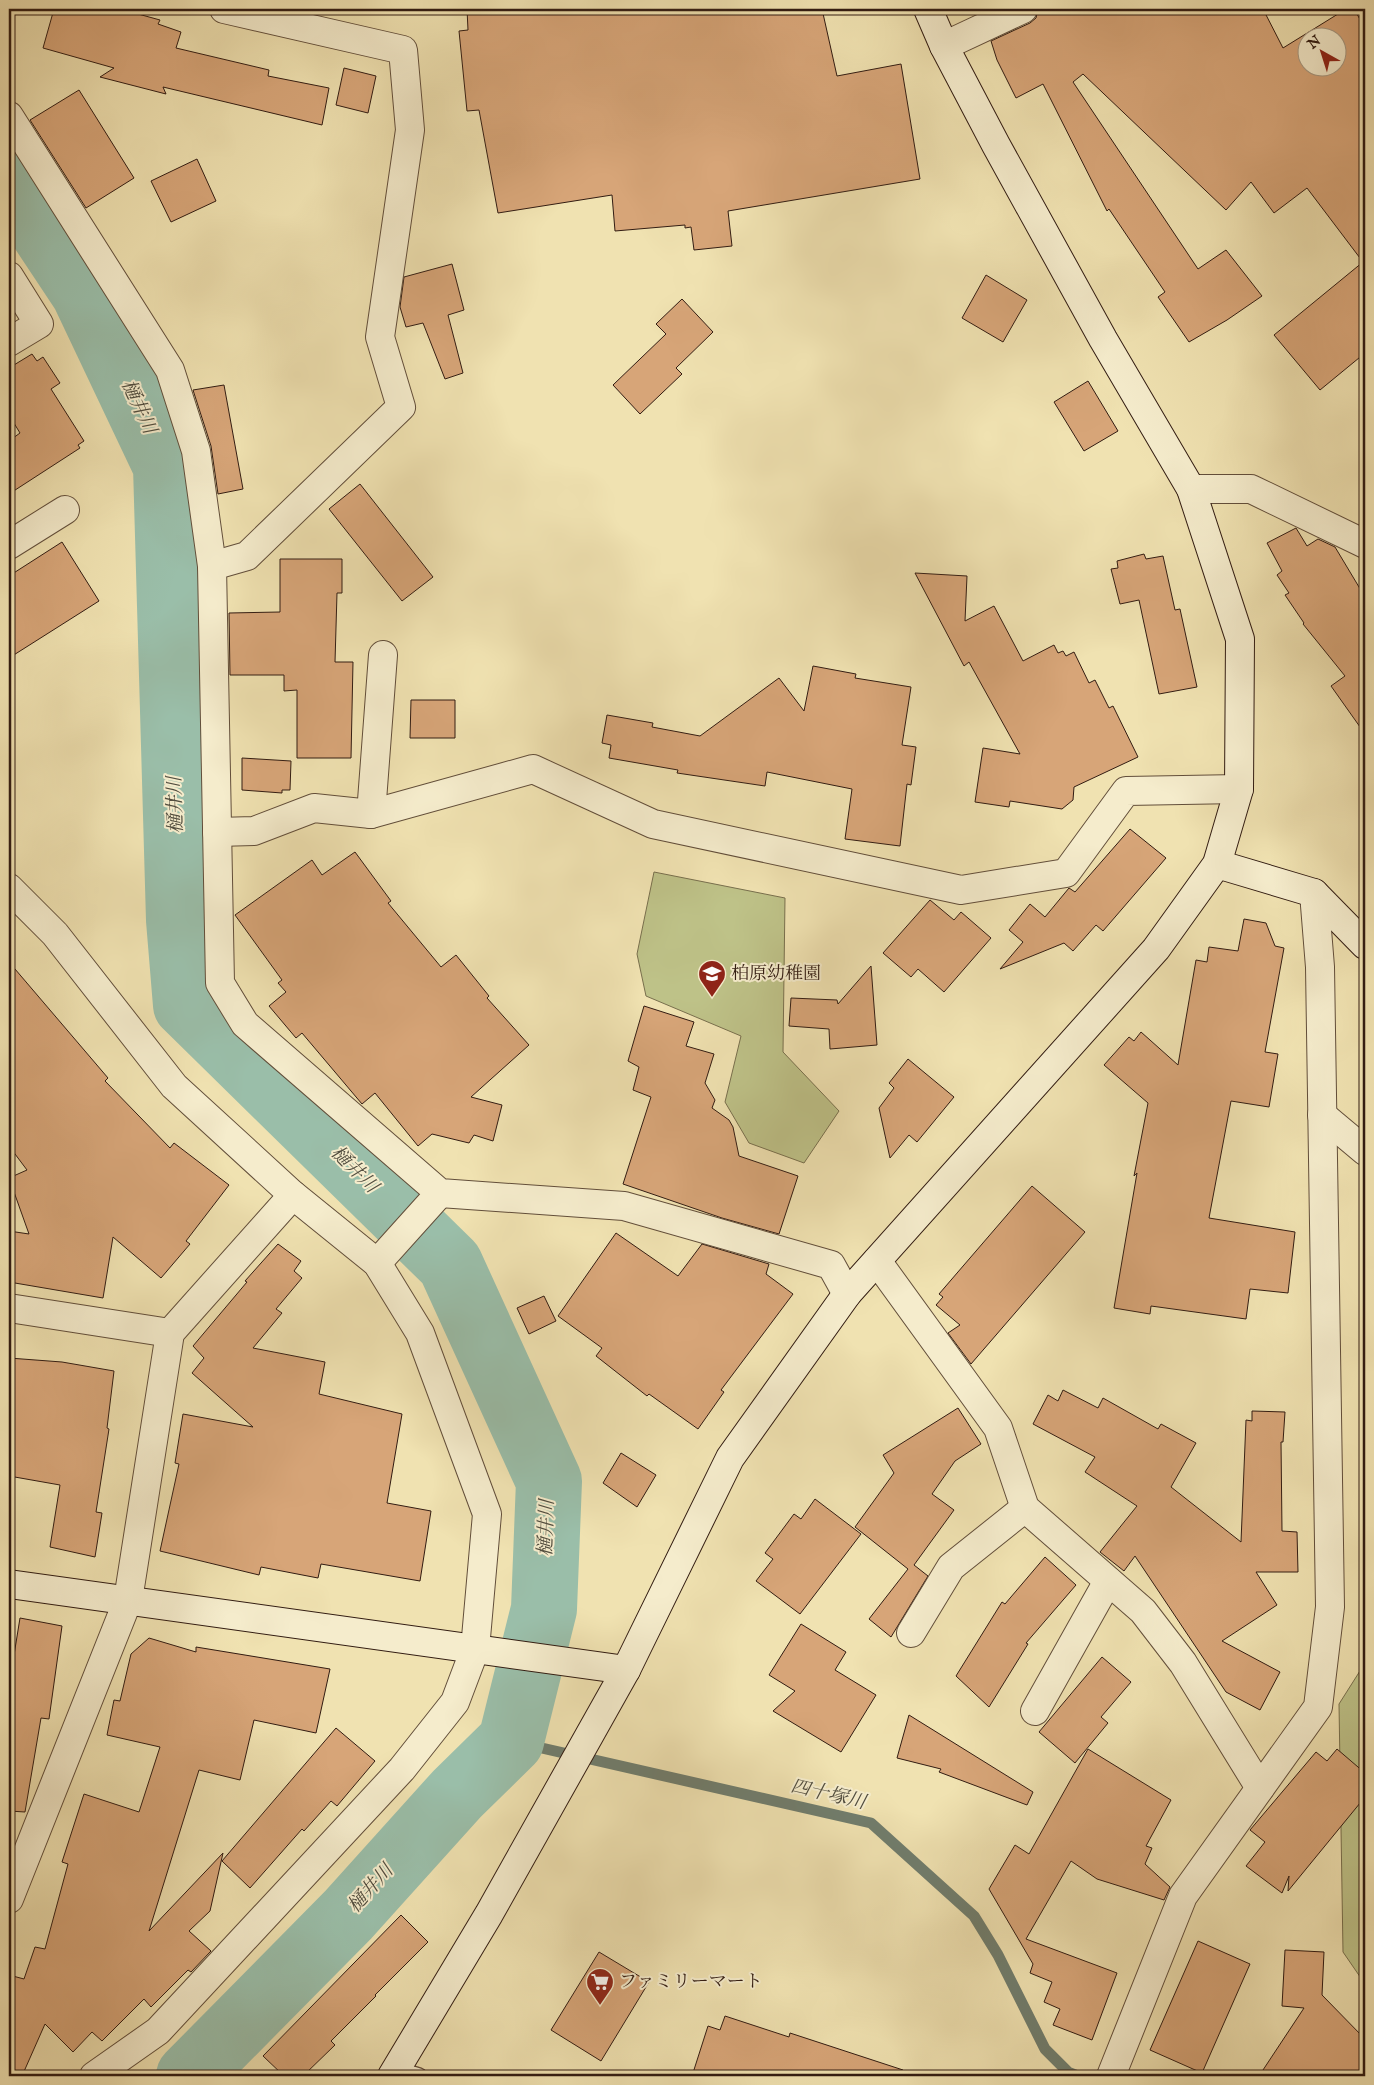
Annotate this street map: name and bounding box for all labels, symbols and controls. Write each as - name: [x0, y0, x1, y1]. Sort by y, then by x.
- north arrow: [1296, 28, 1346, 78]
- text: N: [1303, 32, 1325, 54]
- water label: 樋井川: [115, 376, 162, 440]
- water label: 樋井川: [163, 774, 189, 834]
- school or university icon: 柏原幼稚園: [697, 959, 727, 998]
- place label: 柏原幼稚園: [731, 963, 821, 986]
- water label: 樋井川: [325, 1141, 384, 1200]
- water label: 樋井川: [534, 1497, 560, 1557]
- water label: 四十塚川: [788, 1775, 870, 1816]
- water label: 樋井川: [343, 1858, 400, 1918]
- supermarket icon: ファミリーマート: [585, 1967, 615, 2006]
- place label: ファミリーマート: [619, 1971, 763, 1994]

